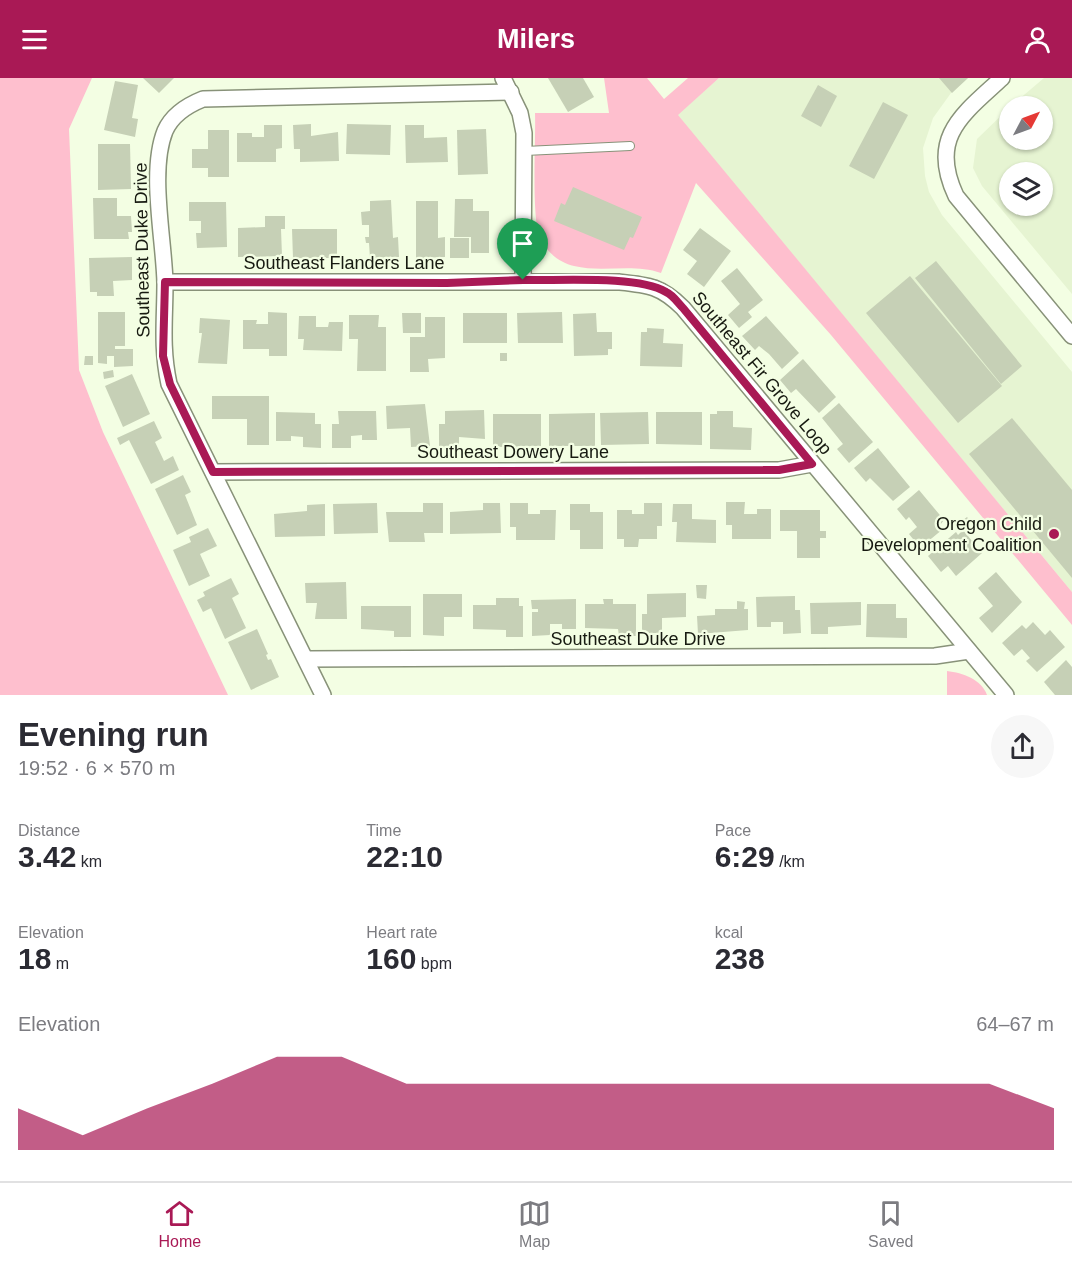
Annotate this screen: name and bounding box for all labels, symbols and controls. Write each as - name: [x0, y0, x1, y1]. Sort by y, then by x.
- icon: menu: [18, 23, 51, 56]
- icon: person: [1021, 23, 1054, 56]
- text: Milers: [497, 24, 575, 54]
- north arrow: [999, 96, 1053, 150]
- map controls: [999, 96, 1053, 216]
- street label: Southeast Duke Drive: [130, 162, 154, 338]
- button: layers: [999, 162, 1053, 216]
- pin: [497, 218, 548, 280]
- icon: arrive: [506, 227, 539, 260]
- street label: Southeast Flanders Lane: [243, 253, 445, 273]
- street label: Southeast Fir Grove Loop: [688, 288, 836, 458]
- street label: Southeast Dowery Lane: [417, 442, 609, 462]
- place label: Oregon Child Development Coalition: [861, 514, 1042, 555]
- marker: Oregon Child Development Coalition: [1047, 527, 1061, 541]
- street label: Southeast Duke Drive: [550, 629, 726, 649]
- button: share: [991, 715, 1054, 778]
- text: Evening run: [18, 716, 209, 753]
- text: 19:52 · 6 × 570 m: [18, 757, 175, 779]
- text: Distance: [18, 822, 80, 839]
- text: Time: [366, 822, 401, 839]
- text: Pace: [715, 822, 751, 839]
- text: 3.42: [18, 840, 76, 873]
- text: 22:10: [366, 840, 443, 873]
- text: 6:29: [715, 840, 775, 873]
- text: km: [76, 853, 102, 870]
- text: /km: [775, 853, 805, 870]
- text: Elevation: [18, 924, 84, 941]
- text: Heart rate: [366, 924, 437, 941]
- text: kcal: [715, 924, 743, 941]
- text: 18: [18, 942, 51, 975]
- text: 160: [366, 942, 416, 975]
- text: 238: [715, 942, 765, 975]
- text: m: [51, 955, 69, 972]
- text: bpm: [416, 955, 452, 972]
- text: Elevation: [18, 1013, 100, 1035]
- text: 64–67 m: [976, 1013, 1054, 1035]
- tab: Home: [158, 1197, 201, 1251]
- tab: Map: [518, 1197, 551, 1251]
- tab: Saved: [868, 1197, 913, 1251]

